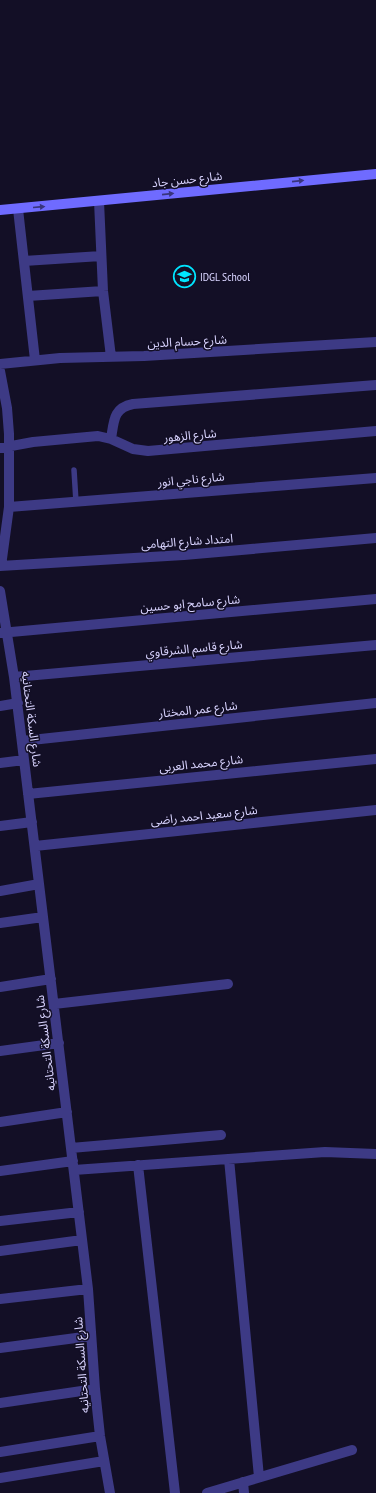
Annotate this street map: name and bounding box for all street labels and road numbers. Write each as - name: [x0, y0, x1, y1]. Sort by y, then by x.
- street label: شارع حسن جاد: [151, 168, 223, 192]
- street label: شارع حسام الدين: [147, 331, 227, 353]
- street label: شارع الزهور: [162, 425, 217, 447]
- street label: شارع ناجي انور: [156, 469, 225, 492]
- street label: امتداد شارع التهامى: [140, 530, 234, 554]
- street label: شارع سامح ابو حسين: [139, 591, 241, 617]
- street label: شارع قاسم الشرقاوي: [145, 636, 243, 662]
- street label: شارع السكة التحتانيه: [17, 670, 45, 768]
- street label: شارع عمر المختار: [157, 697, 238, 723]
- street label: شارع محمد العربى: [158, 751, 244, 777]
- street label: شارع سعيد احمد راضى: [150, 802, 258, 830]
- street label: شارع السكة التحتانيه: [32, 994, 60, 1092]
- street label: شارع السكة التحتانيه: [70, 1316, 94, 1413]

